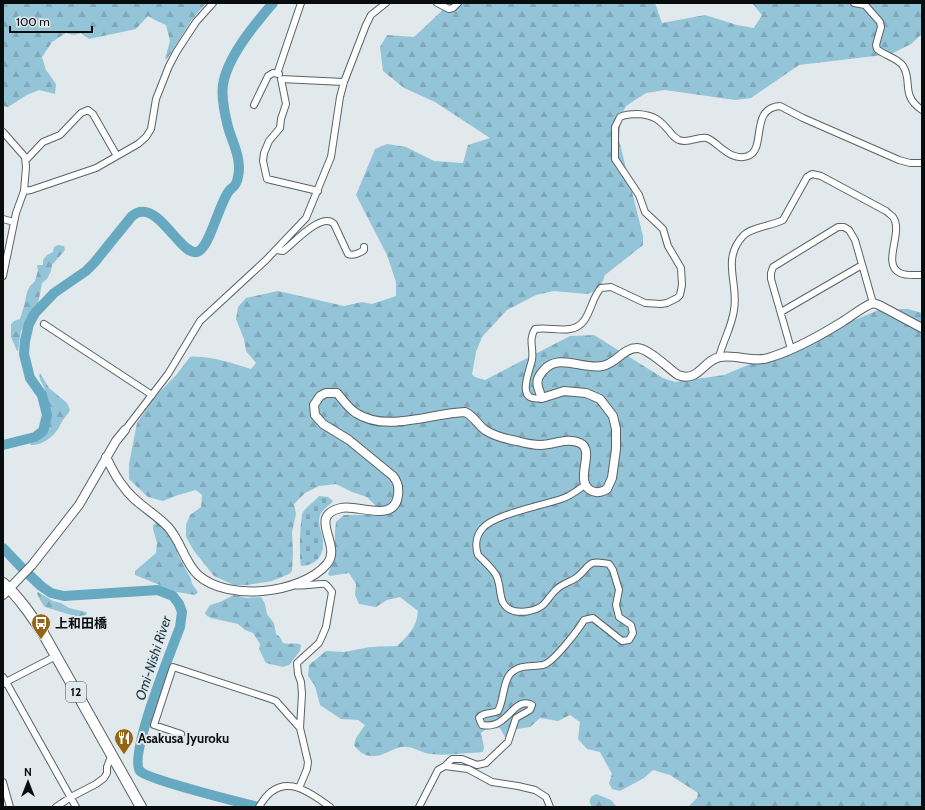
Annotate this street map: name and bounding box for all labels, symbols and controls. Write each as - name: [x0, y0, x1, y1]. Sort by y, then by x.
- scale bar: [10, 8, 92, 34]
- text: 100 m: [16, 14, 50, 29]
- bus stop icon: 上和田橋: [30, 612, 52, 640]
- water label: Omi-Nishi River: [131, 613, 175, 702]
- place label: 上和田橋: [55, 615, 107, 631]
- road number: 12: [66, 682, 86, 702]
- restaurant icon: Asakusa Jyuroku: [113, 727, 135, 755]
- place label: Asakusa Jyuroku: [138, 730, 229, 746]
- north arrow: [8, 762, 48, 802]
- text: N: [24, 765, 32, 779]

